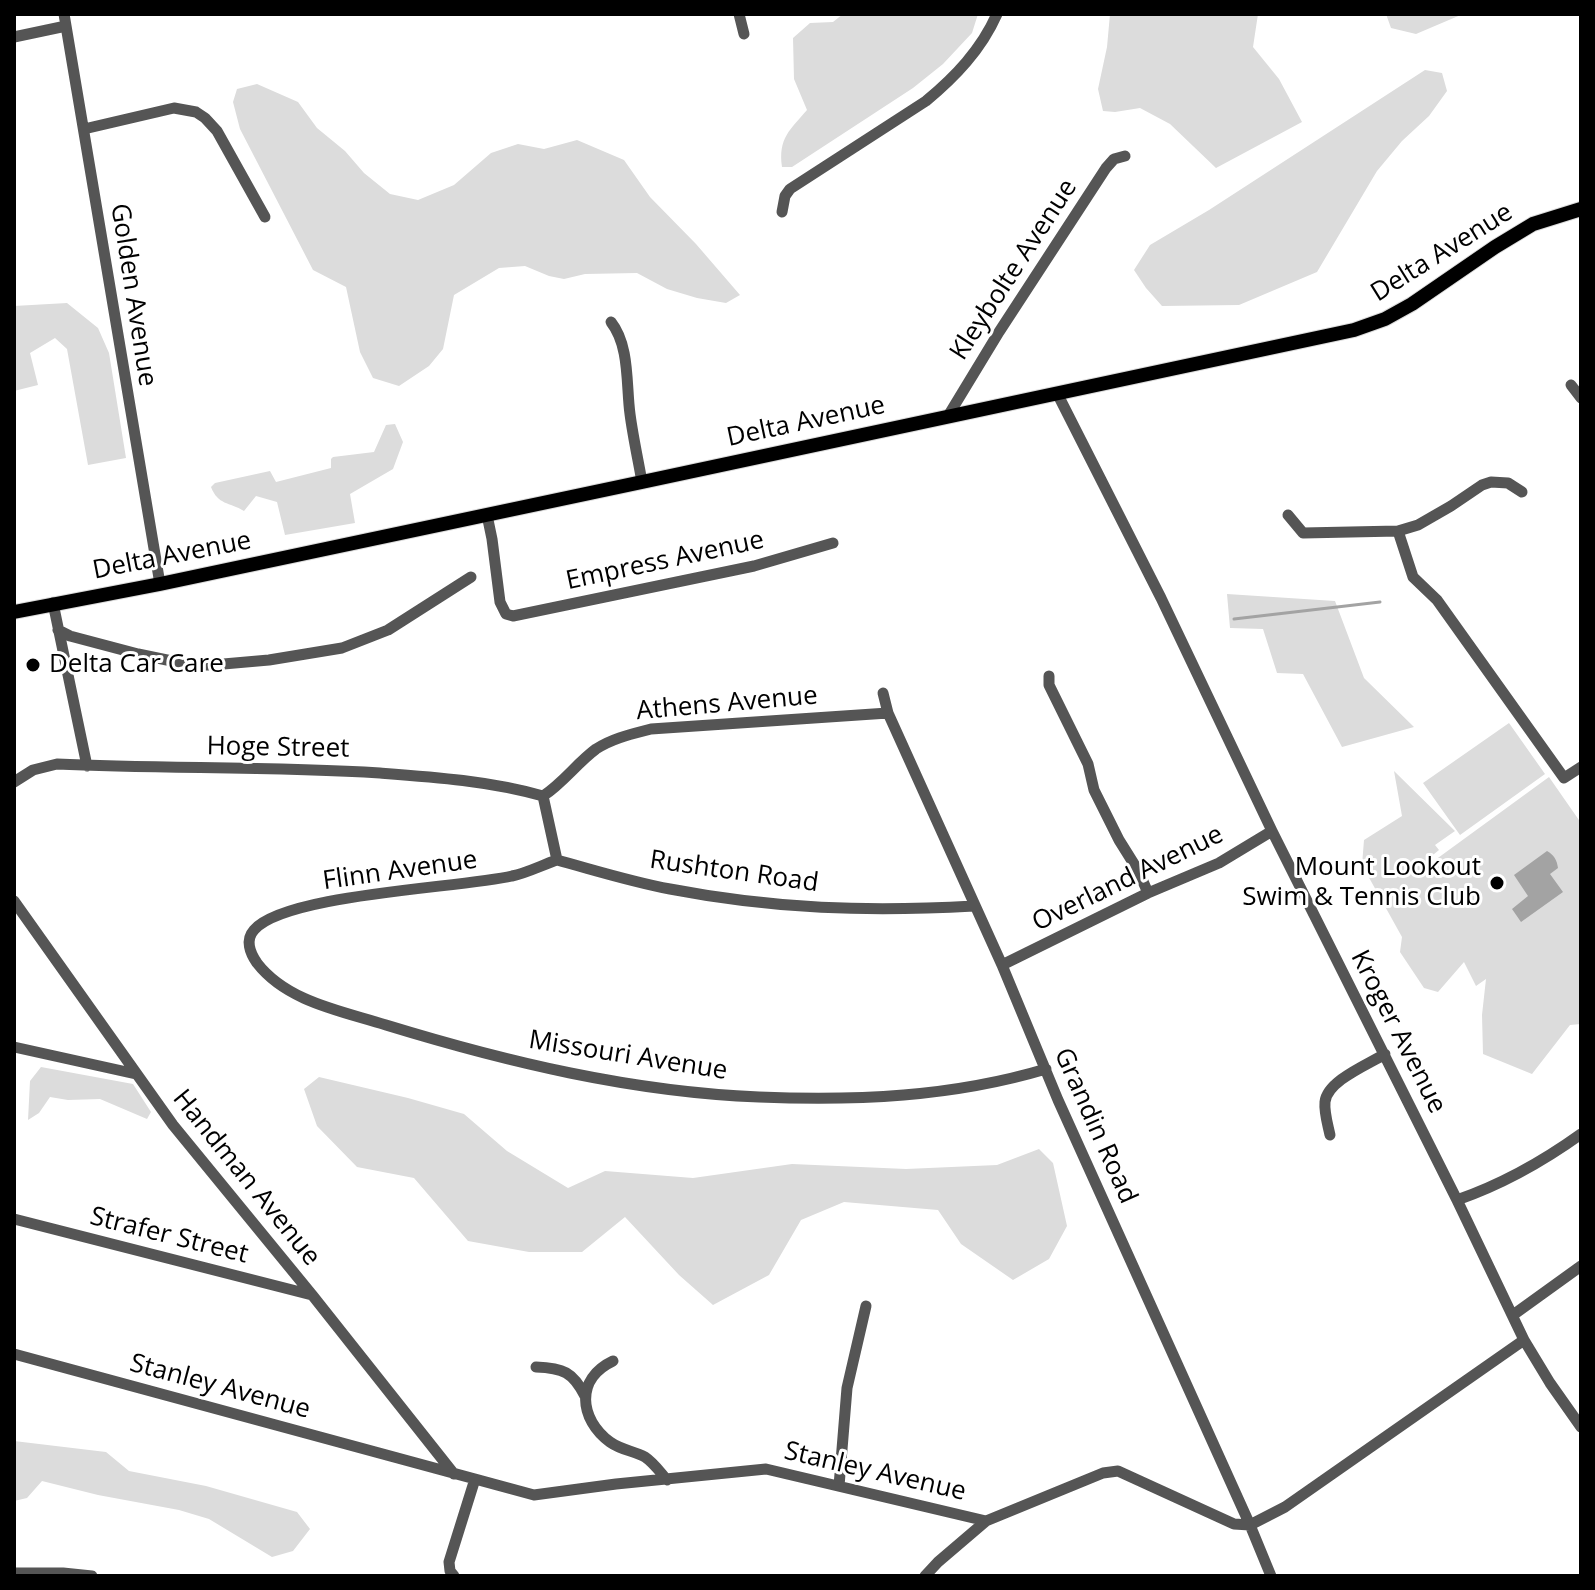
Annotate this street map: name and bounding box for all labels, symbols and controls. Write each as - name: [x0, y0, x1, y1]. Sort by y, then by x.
- street label: Kleybolte Avenue: [944, 174, 1084, 366]
- street label: Delta Avenue: [1365, 197, 1519, 309]
- street label: Golden Avenue: [103, 201, 163, 389]
- street label: Delta Avenue: [724, 390, 888, 454]
- street label: Delta Avenue: [90, 525, 254, 587]
- street label: Empress Avenue: [563, 525, 767, 597]
- place label: Delta Car Care: [49, 649, 224, 681]
- marker: Delta Car Care: [24, 656, 42, 674]
- street label: Athens Avenue: [635, 681, 819, 727]
- street label: Hoge Street: [206, 731, 350, 765]
- street label: Overland Avenue: [1027, 819, 1229, 939]
- street label: Flinn Avenue: [321, 845, 479, 897]
- street label: Rushton Road: [648, 845, 820, 899]
- place label: Mount Lookout Swim & Tennis Club: [1242, 852, 1481, 914]
- marker: Mount Lookout Swim & Tennis Club: [1488, 874, 1506, 892]
- street label: Kroger Avenue: [1344, 945, 1452, 1119]
- street label: Missouri Avenue: [526, 1025, 730, 1087]
- street label: Grandin Road: [1047, 1043, 1143, 1209]
- street label: Handman Avenue: [166, 1084, 326, 1272]
- street label: Strafer Street: [87, 1201, 251, 1271]
- street label: Stanley Avenue: [126, 1348, 314, 1426]
- street label: Stanley Avenue: [781, 1436, 969, 1508]

